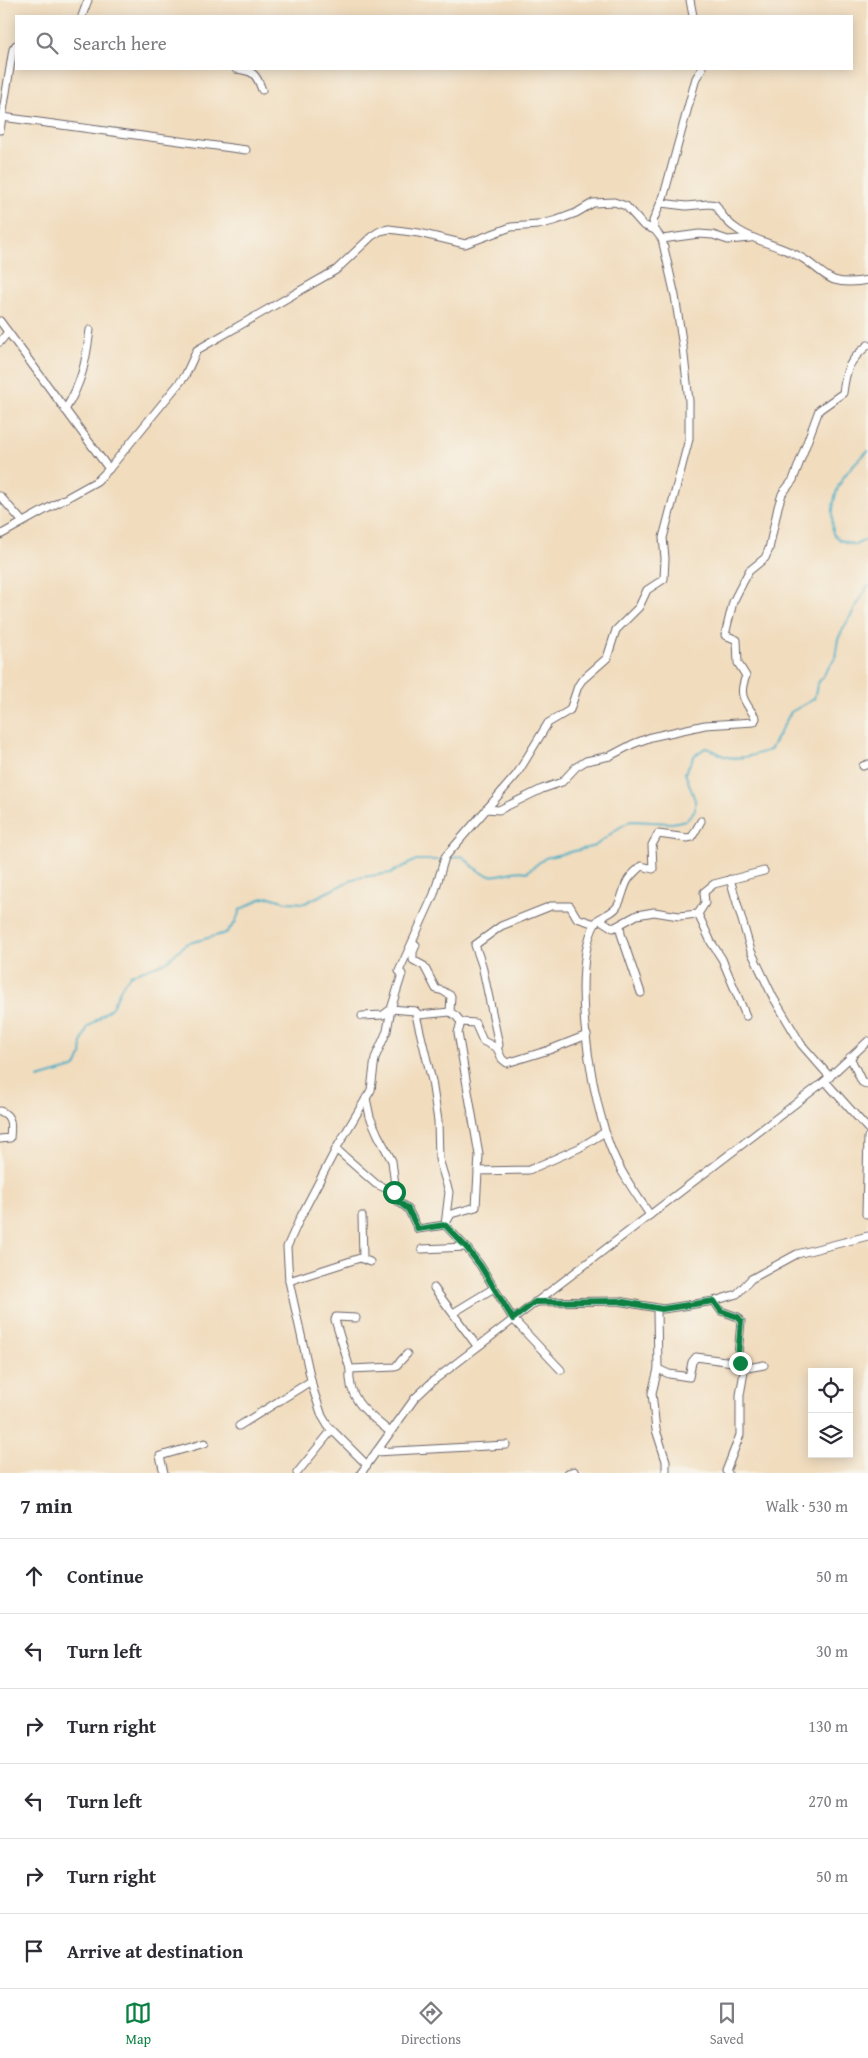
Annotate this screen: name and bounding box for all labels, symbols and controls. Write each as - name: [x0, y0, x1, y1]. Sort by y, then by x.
- search box: [15, 15, 853, 70]
- icon: search: [33, 29, 61, 57]
- text: Search here: [73, 29, 167, 57]
- route start: [383, 1181, 406, 1204]
- route end: [729, 1352, 752, 1375]
- map controls: [808, 1368, 853, 1458]
- button: locate: [808, 1368, 853, 1413]
- button: layers: [808, 1413, 853, 1458]
- text: 7 min: [20, 1490, 72, 1521]
- text: Walk · 530 m: [765, 1494, 848, 1518]
- icon: ahead: [20, 1562, 48, 1590]
- text: Continue: [67, 1562, 144, 1590]
- text: 50 m: [816, 1564, 848, 1588]
- icon: left: [20, 1637, 48, 1665]
- text: Turn left: [67, 1637, 142, 1665]
- text: 30 m: [816, 1639, 848, 1663]
- icon: right: [20, 1712, 48, 1740]
- text: Turn right: [67, 1712, 156, 1740]
- text: 130 m: [808, 1714, 848, 1738]
- icon: left: [20, 1787, 48, 1815]
- text: Turn left: [67, 1787, 142, 1815]
- text: 270 m: [808, 1789, 848, 1813]
- icon: right: [20, 1862, 48, 1890]
- text: Turn right: [67, 1862, 156, 1890]
- text: 50 m: [816, 1864, 848, 1888]
- icon: arrive: [20, 1937, 48, 1965]
- text: Arrive at destination: [67, 1937, 243, 1965]
- tab: Map: [124, 1999, 152, 2049]
- tab: Directions: [401, 1999, 461, 2049]
- tab: Saved: [710, 1999, 744, 2049]

